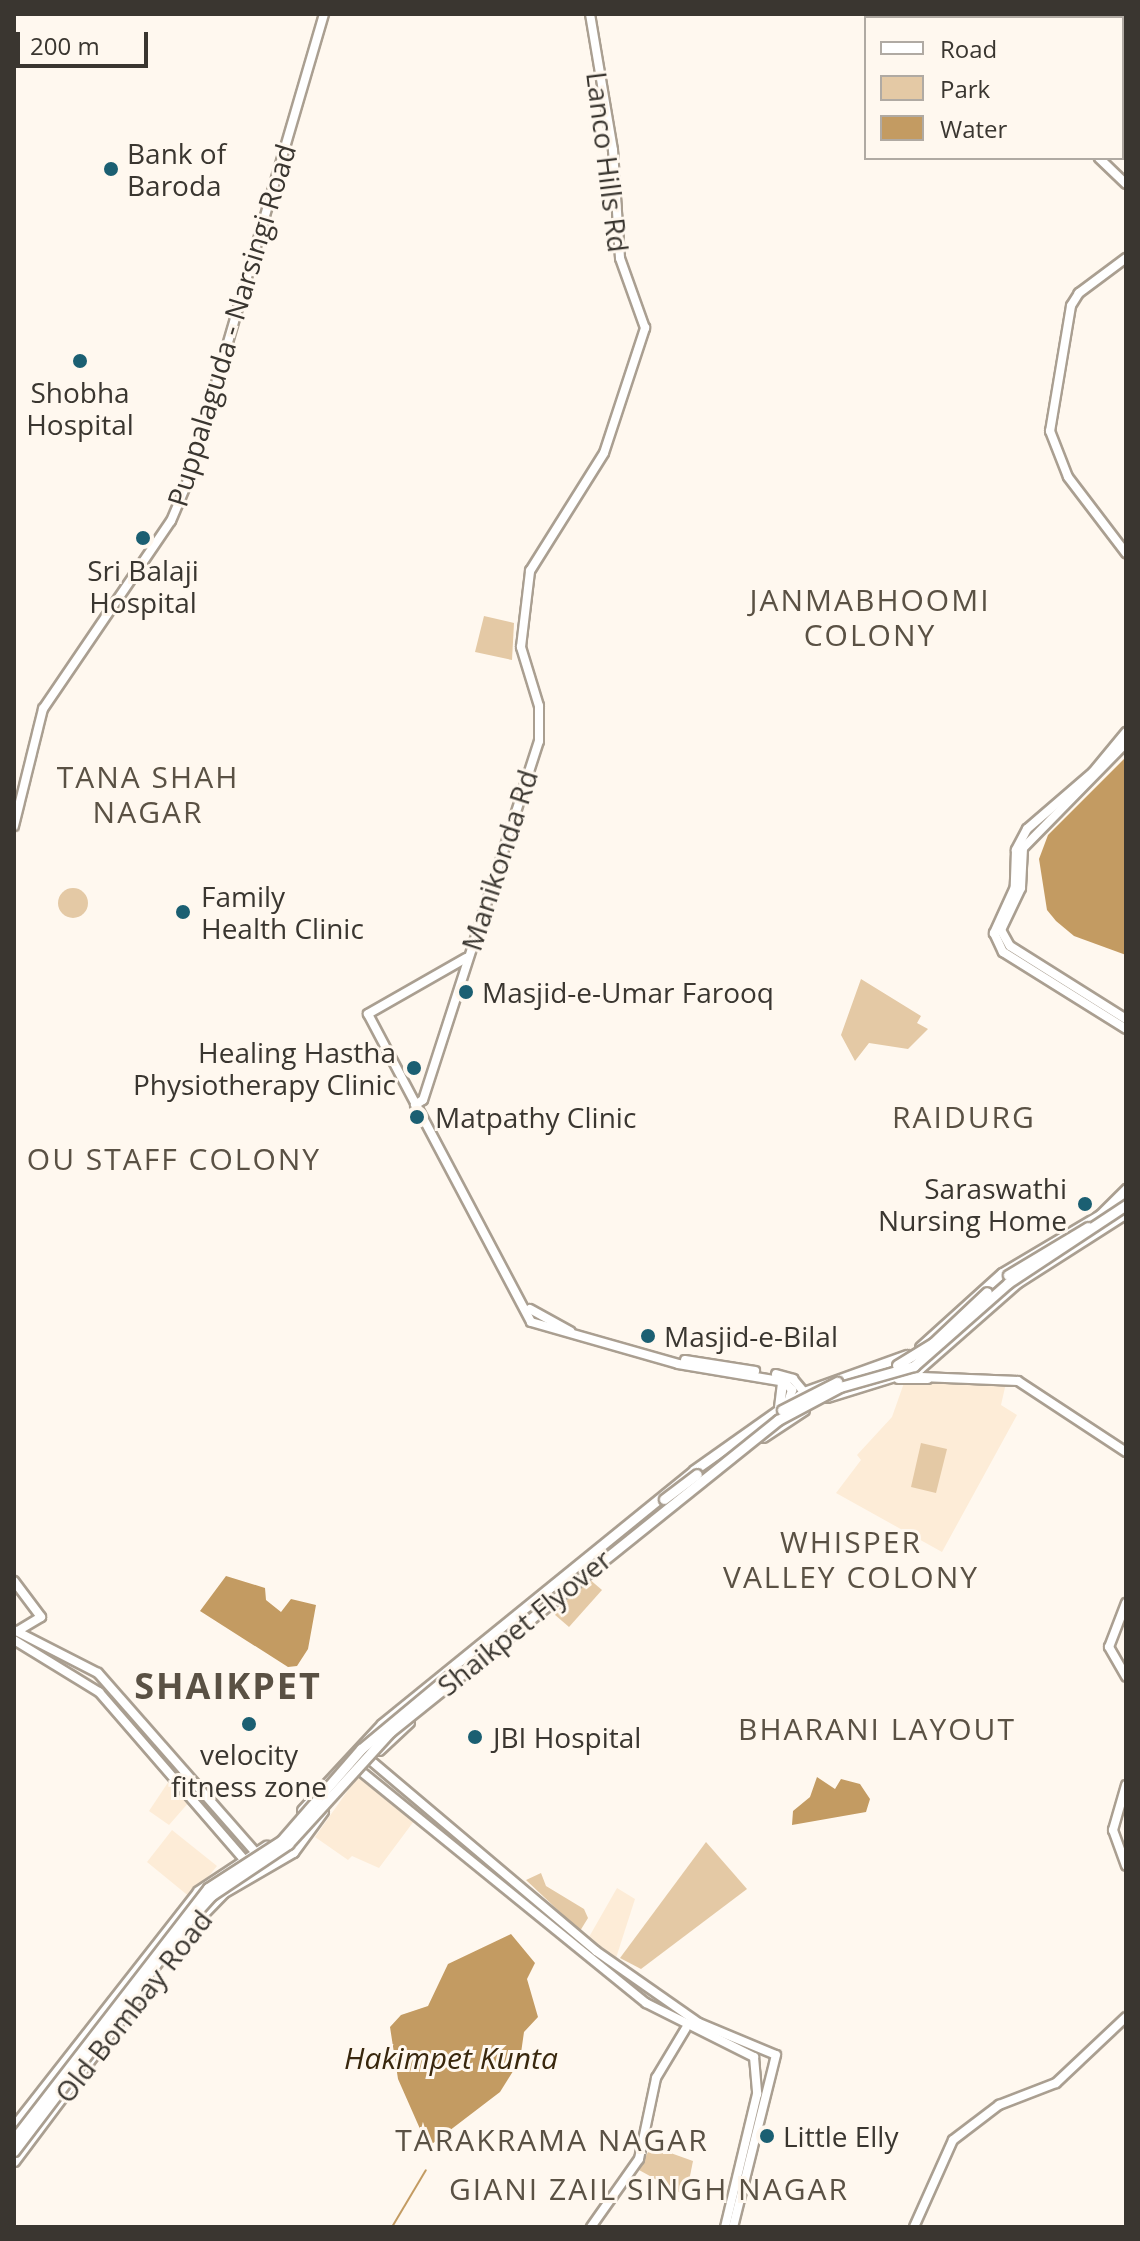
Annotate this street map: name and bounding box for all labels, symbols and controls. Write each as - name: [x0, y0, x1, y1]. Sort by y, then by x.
- scale bar: [20, 16, 152, 66]
- legend: [864, 16, 1124, 160]
- text: 200 m: [30, 29, 100, 62]
- text: Road: [940, 32, 997, 65]
- street label: Lanco Hills Rd: [580, 70, 636, 254]
- text: Park: [940, 72, 990, 105]
- text: Water: [940, 112, 1007, 145]
- place label: Bank of Baroda: [127, 136, 226, 202]
- street label: Puppalaguda - Narsingi Road: [160, 140, 302, 510]
- marker: Bank of Baroda: [102, 160, 120, 178]
- marker: Shobha Hospital: [69, 350, 91, 372]
- place label: Shobha Hospital: [26, 375, 134, 441]
- marker: Sri Balaji Hospital: [132, 527, 154, 549]
- place label: Sri Balaji Hospital: [87, 553, 199, 619]
- district label: JANMABHOOMI COLONY: [749, 582, 991, 652]
- district label: TANA SHAH NAGAR: [57, 759, 239, 830]
- street label: Manikonda Rd: [454, 765, 544, 955]
- place label: Family Health Clinic: [201, 879, 364, 945]
- marker: Family Health Clinic: [172, 901, 194, 923]
- place label: Masjid-e-Umar Farooq: [482, 975, 774, 1009]
- marker: Masjid-e-Umar Farooq: [457, 983, 475, 1001]
- place label: Healing Hastha Physiotherapy Clinic: [133, 1035, 396, 1101]
- marker: Healing Hastha Physiotherapy Clinic: [403, 1057, 425, 1079]
- district label: RAIDURG: [892, 1099, 1036, 1135]
- place label: Matpathy Clinic: [435, 1100, 636, 1134]
- marker: Matpathy Clinic: [406, 1106, 428, 1128]
- district label: OU STAFF COLONY: [27, 1141, 321, 1177]
- place label: Saraswathi Nursing Home: [878, 1171, 1067, 1237]
- marker: Saraswathi Nursing Home: [1074, 1193, 1096, 1215]
- place label: Masjid-e-Bilal: [664, 1319, 838, 1353]
- marker: Masjid-e-Bilal: [639, 1327, 657, 1345]
- district label: WHISPER VALLEY COLONY: [723, 1524, 979, 1594]
- street label: Shaikpet Flyover: [430, 1542, 618, 1702]
- district label: SHAIKPET: [134, 1664, 322, 1708]
- district label: BHARANI LAYOUT: [738, 1711, 1016, 1747]
- marker: velocity fitness zone: [240, 1715, 258, 1733]
- place label: JBI Hospital: [493, 1720, 641, 1754]
- marker: JBI Hospital: [464, 1726, 486, 1748]
- place label: velocity fitness zone: [171, 1737, 327, 1803]
- street label: Old Bombay Road: [47, 1903, 219, 2109]
- water label: Hakimpet Kunta: [344, 2040, 558, 2076]
- place label: Little Elly: [783, 2119, 898, 2153]
- district label: TARAKRAMA NAGAR: [395, 2122, 709, 2158]
- marker: Little Elly: [758, 2127, 776, 2145]
- district label: GIANI ZAIL SINGH NAGAR: [449, 2171, 849, 2207]

